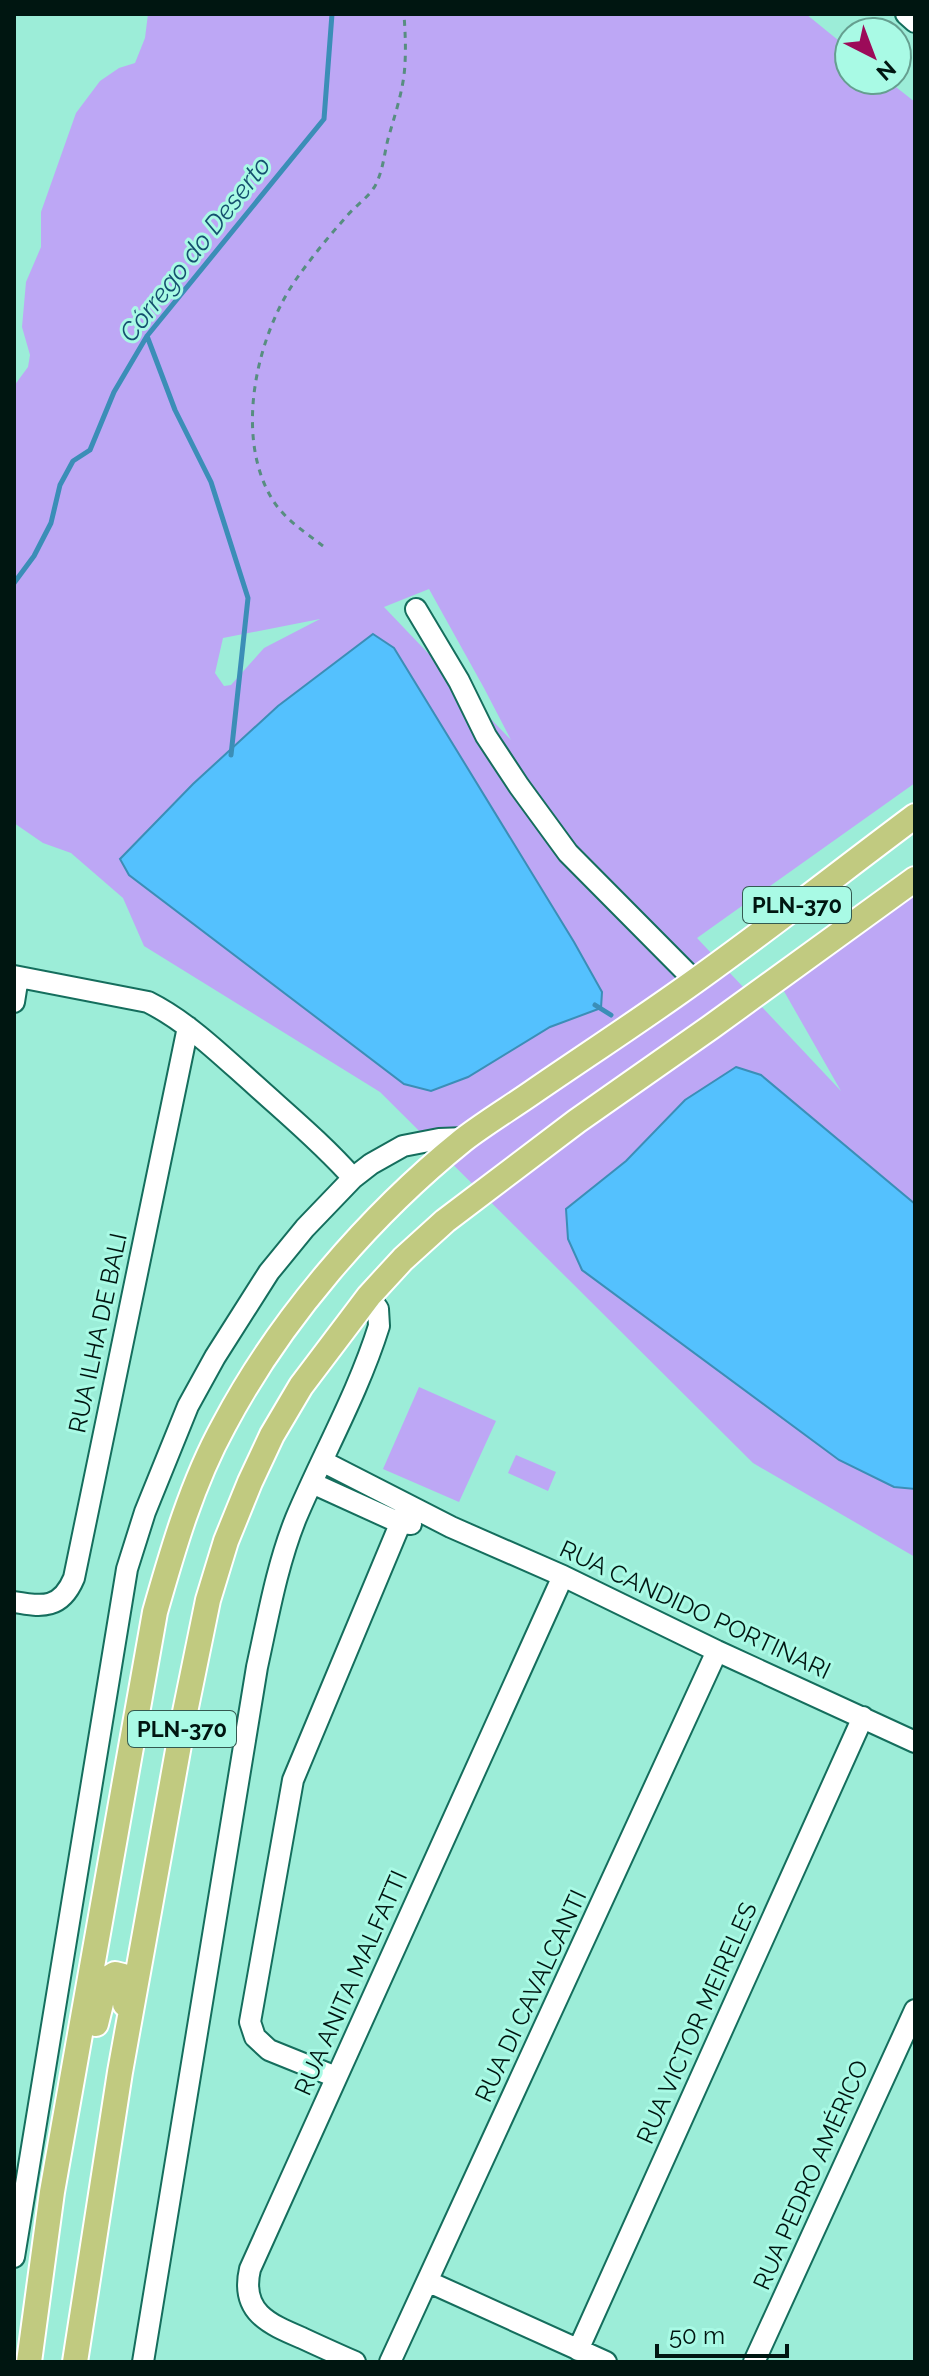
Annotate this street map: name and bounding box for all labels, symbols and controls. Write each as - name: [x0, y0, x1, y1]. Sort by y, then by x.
- north arrow: [833, 16, 913, 96]
- text: N: [871, 56, 901, 86]
- water label: Córrego do Deserto: [113, 150, 277, 348]
- road number: PLN-370: [743, 887, 851, 923]
- street label: RUA ILHA DE BALI: [62, 1230, 133, 1436]
- street label: RUA CANDIDO PORTINARI: [555, 1534, 835, 1685]
- road number: PLN-370: [128, 1711, 236, 1747]
- street label: RUA ANITA MALFATTI: [288, 1866, 413, 2100]
- street label: RUA DI CAVALCANTI: [469, 1885, 592, 2107]
- street label: RUA VICTOR MEIRELES: [630, 1898, 763, 2148]
- street label: RUA PEDRO AMÉRICO: [747, 2055, 874, 2294]
- scale bar: [657, 2308, 787, 2358]
- text: 50 m: [669, 2321, 725, 2350]

